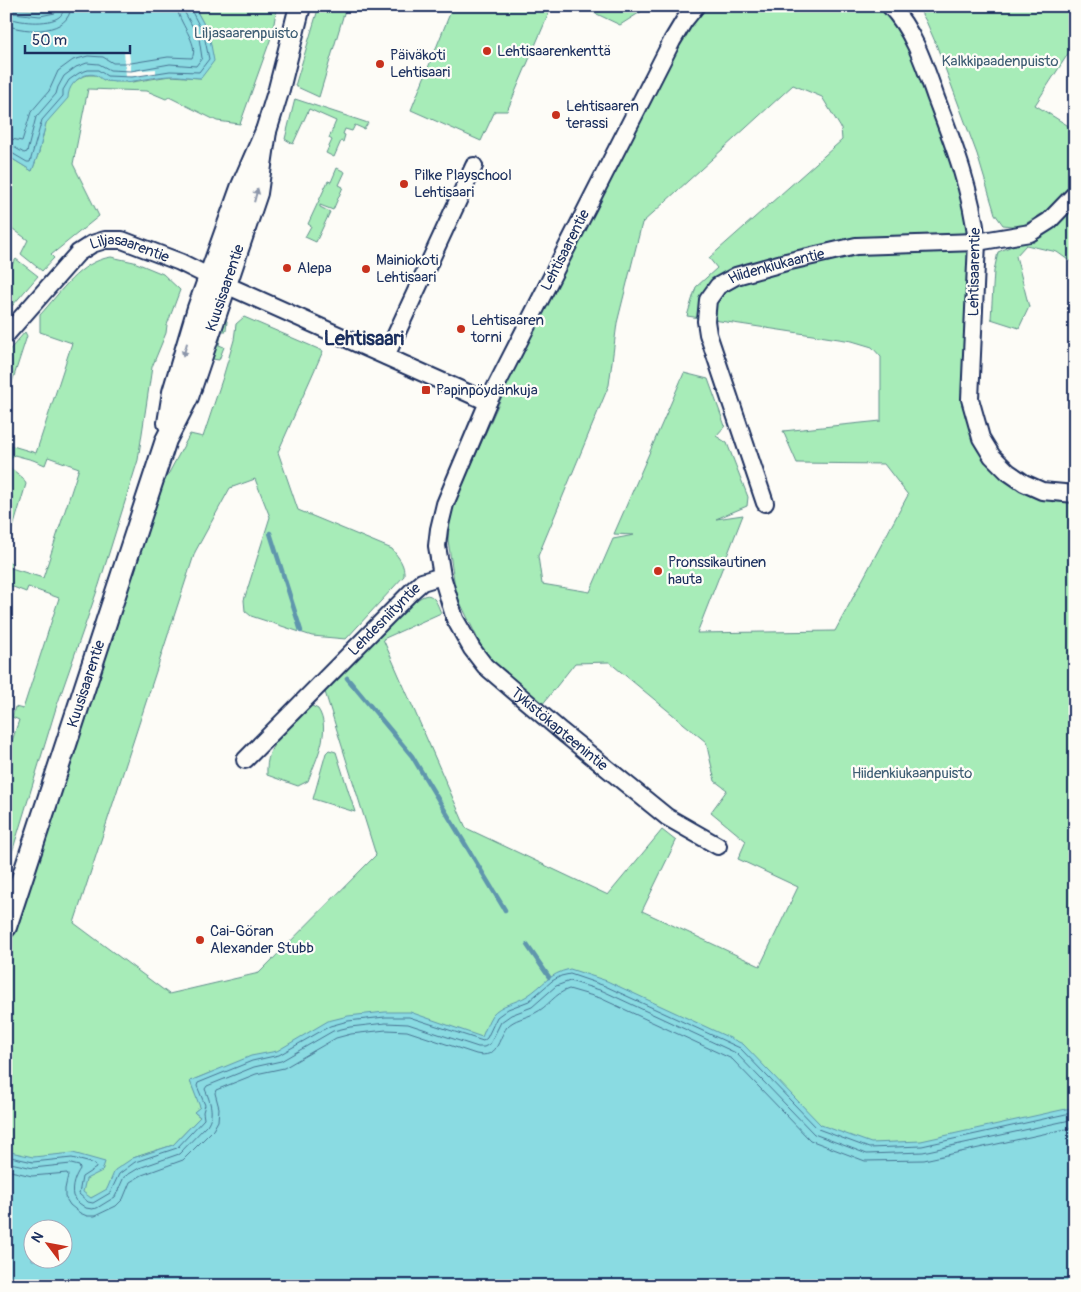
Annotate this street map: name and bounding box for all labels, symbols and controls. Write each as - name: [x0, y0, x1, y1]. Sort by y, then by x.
- scale bar: [25, 22, 130, 54]
- park label: Liljasaarenpuisto: [194, 24, 298, 43]
- text: 50 m: [32, 31, 67, 50]
- place label: Lehtisaarenkenttä: [497, 42, 611, 61]
- marker: Lehtisaarenkenttä: [481, 45, 493, 57]
- place label: Päiväkoti Lehtisaari: [390, 46, 451, 82]
- park label: Kalkkipaadenpuisto: [942, 52, 1059, 71]
- marker: Päiväkoti Lehtisaari: [374, 58, 386, 70]
- place label: Lehtisaaren terassi: [565, 97, 639, 133]
- marker: Lehtisaaren terassi: [550, 109, 562, 121]
- place label: Pilke Playschool Lehtisaari: [414, 166, 512, 202]
- marker: Pilke Playschool Lehtisaari: [398, 178, 410, 190]
- one-way arrow: [252, 187, 260, 202]
- street label: Lehtisaarentie: [537, 206, 594, 294]
- street label: Lehtisaarentie: [964, 227, 985, 317]
- street label: Liljasaarentie: [87, 231, 172, 267]
- street label: Kuusisaarentie: [202, 241, 249, 334]
- street label: Hiidenkiukaantie: [725, 244, 827, 289]
- place label: Mainiokoti Lehtisaari: [376, 251, 439, 287]
- place label: Alepa: [297, 259, 332, 278]
- marker: Alepa: [281, 262, 293, 274]
- marker: Mainiokoti Lehtisaari: [360, 263, 372, 275]
- place label: Lehtisaaren torni: [470, 311, 544, 347]
- marker: Lehtisaaren torni: [455, 323, 467, 335]
- district label: Lehtisaari: [324, 326, 405, 351]
- one-way arrow: [181, 343, 189, 358]
- place label: Papinpöydänkuja: [436, 381, 538, 400]
- marker: Papinpöydänkuja: [420, 384, 432, 396]
- place label: Pronssikautinen hauta: [668, 553, 766, 589]
- marker: Pronssikautinen hauta: [652, 565, 664, 577]
- street label: Lehdesniityntie: [344, 578, 425, 660]
- street label: Kuusisaarentie: [63, 637, 110, 730]
- street label: Tykistökapteenintie: [507, 683, 612, 776]
- park label: Hiidenkiukaanpuisto: [852, 764, 972, 783]
- place label: Cai-Göran Alexander Stubb: [210, 922, 314, 958]
- marker: Cai-Göran Alexander Stubb: [194, 934, 206, 946]
- north arrow: [22, 1220, 72, 1270]
- text: N: [28, 1229, 47, 1246]

